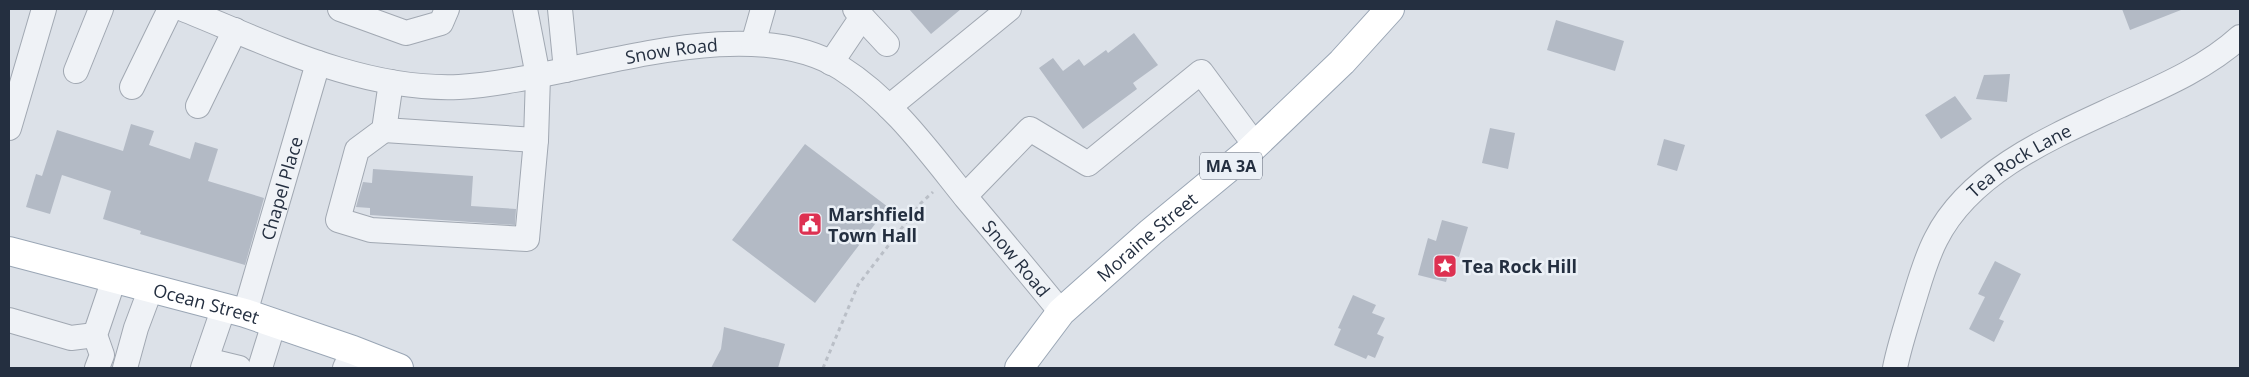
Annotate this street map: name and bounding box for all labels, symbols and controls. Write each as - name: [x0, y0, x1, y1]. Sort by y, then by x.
- street label: Snow Road: [623, 32, 719, 69]
- street label: Tea Rock Lane: [1961, 118, 2075, 203]
- street label: Chapel Place: [255, 134, 308, 243]
- road number: MA 3A: [1200, 153, 1262, 180]
- street label: Moraine Street: [1091, 187, 1202, 287]
- place label: Marshfield Town Hall: [828, 202, 925, 247]
- public building icon: Marshfield Town Hall: [797, 211, 823, 237]
- street label: Snow Road: [978, 215, 1056, 302]
- place icon: Tea Rock Hill: [1432, 253, 1458, 279]
- place label: Tea Rock Hill: [1462, 254, 1577, 278]
- street label: Ocean Street: [151, 277, 263, 329]

